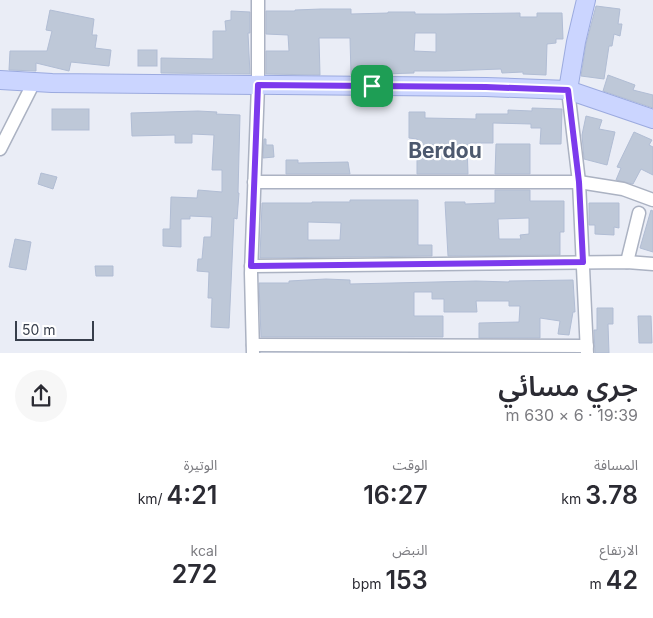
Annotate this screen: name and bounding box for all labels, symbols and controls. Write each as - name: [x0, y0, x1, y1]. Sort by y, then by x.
- pin: [351, 65, 393, 107]
- icon: arrive: [358, 72, 386, 100]
- district label: Berdou: [408, 138, 482, 163]
- scale bar: [15, 318, 94, 341]
- text: 50 m: [22, 321, 56, 338]
- text: جري مسائي: [498, 369, 638, 403]
- button: share: [15, 370, 67, 422]
- text: 19:39 · 6 × 630 m: [506, 405, 638, 425]
- text: الوتيرة: [184, 456, 217, 473]
- text: الوقت: [393, 456, 428, 473]
- text: المسافة: [594, 456, 638, 473]
- text: 4:21: [167, 480, 217, 510]
- text: 16:27: [363, 480, 428, 510]
- text: 3.78: [585, 480, 638, 510]
- text: /km: [138, 490, 167, 507]
- text: km: [561, 490, 585, 507]
- text: النبض: [392, 541, 428, 558]
- text: الارتفاع: [600, 541, 638, 558]
- text: kcal: [191, 542, 217, 559]
- text: 272: [172, 559, 217, 589]
- text: 153: [385, 565, 428, 595]
- text: 42: [606, 565, 638, 595]
- text: bpm: [352, 575, 385, 592]
- text: m: [590, 575, 606, 592]

